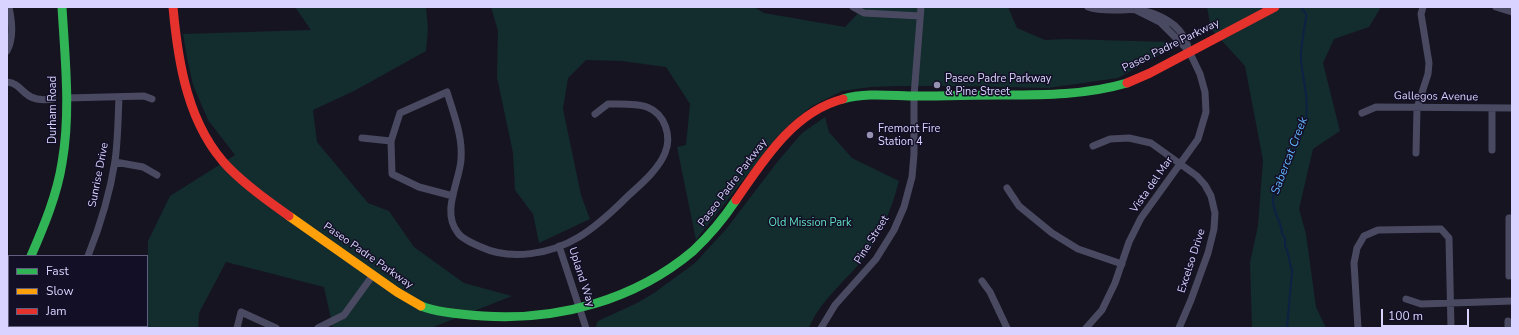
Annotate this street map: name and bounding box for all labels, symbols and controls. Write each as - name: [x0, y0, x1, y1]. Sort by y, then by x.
- street label: Paseo Padre Parkway: [1120, 17, 1222, 75]
- place label: Paseo Padre Parkway & Pine Street: [945, 72, 1051, 98]
- street label: Durham Road: [46, 76, 60, 144]
- marker: Paseo Padre Parkway & Pine Street: [932, 80, 942, 90]
- street label: Gallegos Avenue: [1394, 90, 1478, 104]
- water label: Sabercat Creek: [1269, 115, 1311, 197]
- place label: Fremont Fire Station 4: [878, 122, 940, 148]
- marker: Fremont Fire Station 4: [865, 130, 875, 140]
- street label: Paseo Padre Parkway: [696, 137, 770, 229]
- street label: Sunrise Drive: [86, 141, 112, 209]
- street label: Vista del Mar: [1128, 154, 1176, 216]
- street label: Pine Street: [852, 213, 892, 267]
- park label: Old Mission Park: [768, 216, 852, 230]
- street label: Paseo Padre Parkway: [321, 220, 415, 292]
- street label: Excelso Drive: [1175, 227, 1209, 295]
- street label: Upland Way: [565, 246, 597, 308]
- legend: [8, 255, 148, 327]
- text: Fast: [46, 263, 69, 279]
- text: Slow: [46, 283, 74, 299]
- scale bar: [1383, 301, 1471, 327]
- text: Jam: [46, 303, 67, 319]
- text: 100 m: [1388, 308, 1423, 324]

